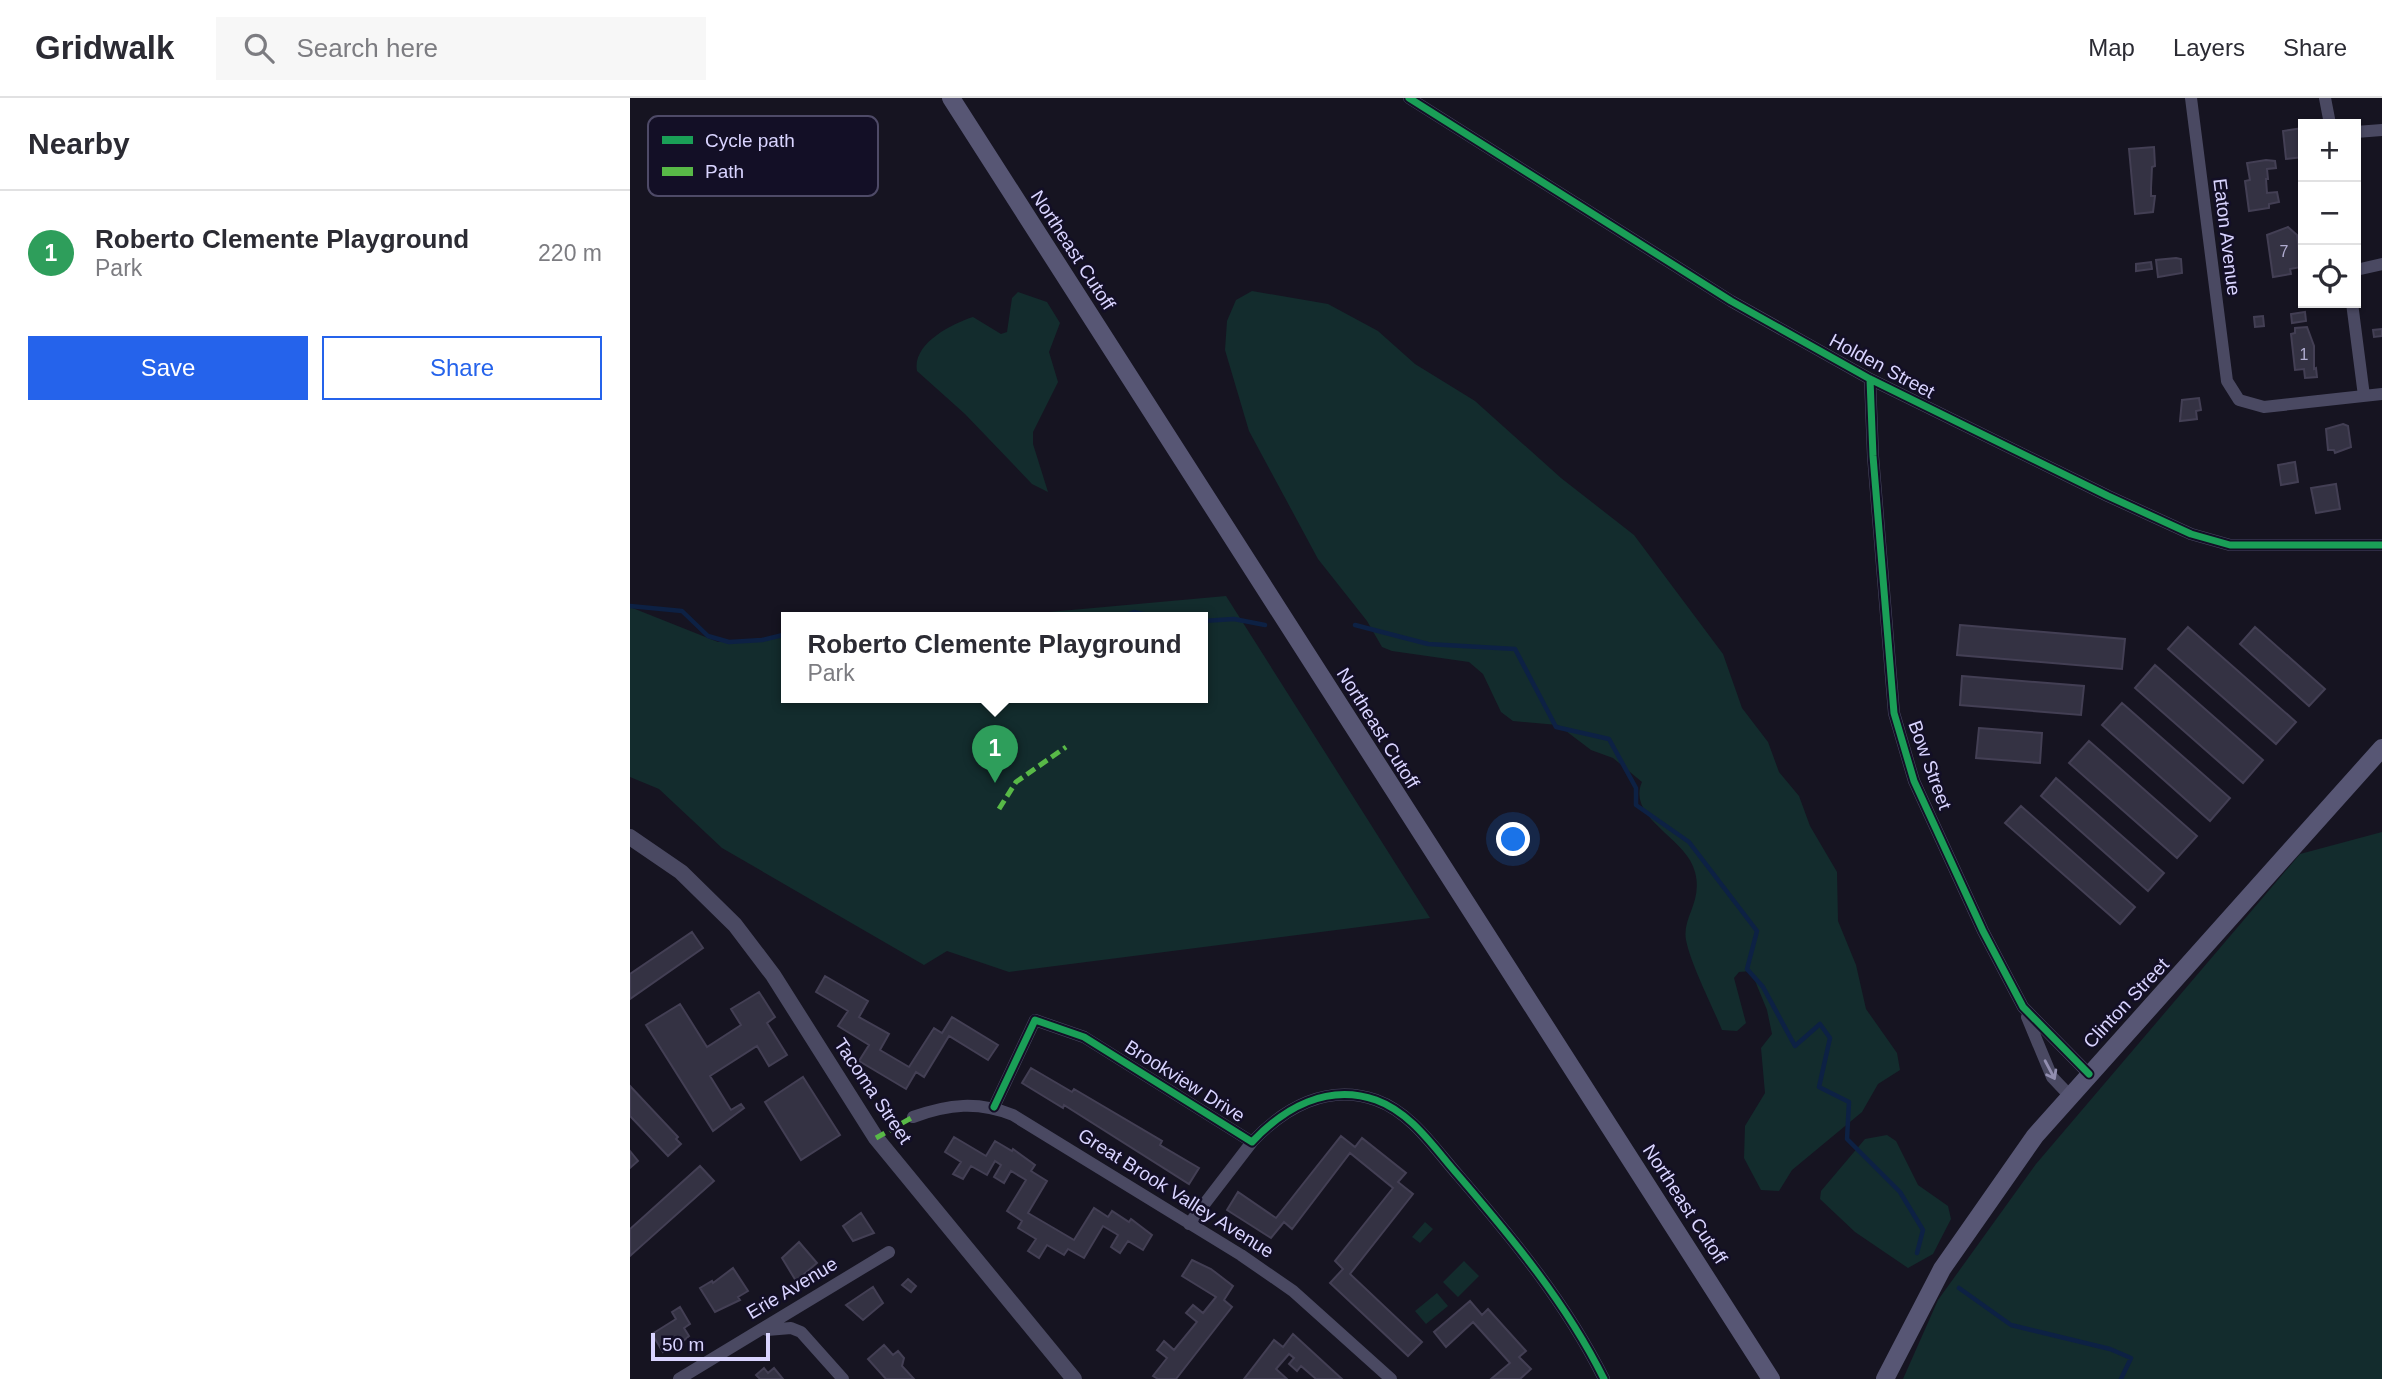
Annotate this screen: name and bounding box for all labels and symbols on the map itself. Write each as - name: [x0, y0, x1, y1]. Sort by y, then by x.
- legend: [648, 116, 878, 196]
- text: Cycle path: [705, 130, 795, 151]
- text: Path: [705, 161, 744, 182]
- street label: Eaton Avenue: [2209, 177, 2245, 297]
- street label: Northeast Cutoff: [1027, 186, 1120, 314]
- house number: 7: [2280, 243, 2289, 260]
- street label: Holden Street: [1826, 329, 1939, 403]
- house number: 1: [2300, 346, 2309, 363]
- street label: Northeast Cutoff: [1333, 664, 1424, 793]
- street label: Bow Street: [1904, 718, 1956, 813]
- pin: 1: [972, 725, 1018, 783]
- your location: [1496, 822, 1530, 856]
- street label: Clinton Street: [2079, 953, 2173, 1052]
- street label: Tacoma Street: [830, 1034, 916, 1148]
- street label: Brookview Drive: [1121, 1036, 1249, 1126]
- one-way arrow: [2044, 1059, 2057, 1080]
- street label: Great Brook Valley Avenue: [1074, 1124, 1278, 1262]
- street label: Northeast Cutoff: [1639, 1140, 1732, 1268]
- street label: Erie Avenue: [743, 1253, 841, 1323]
- scale bar: [651, 1330, 770, 1362]

